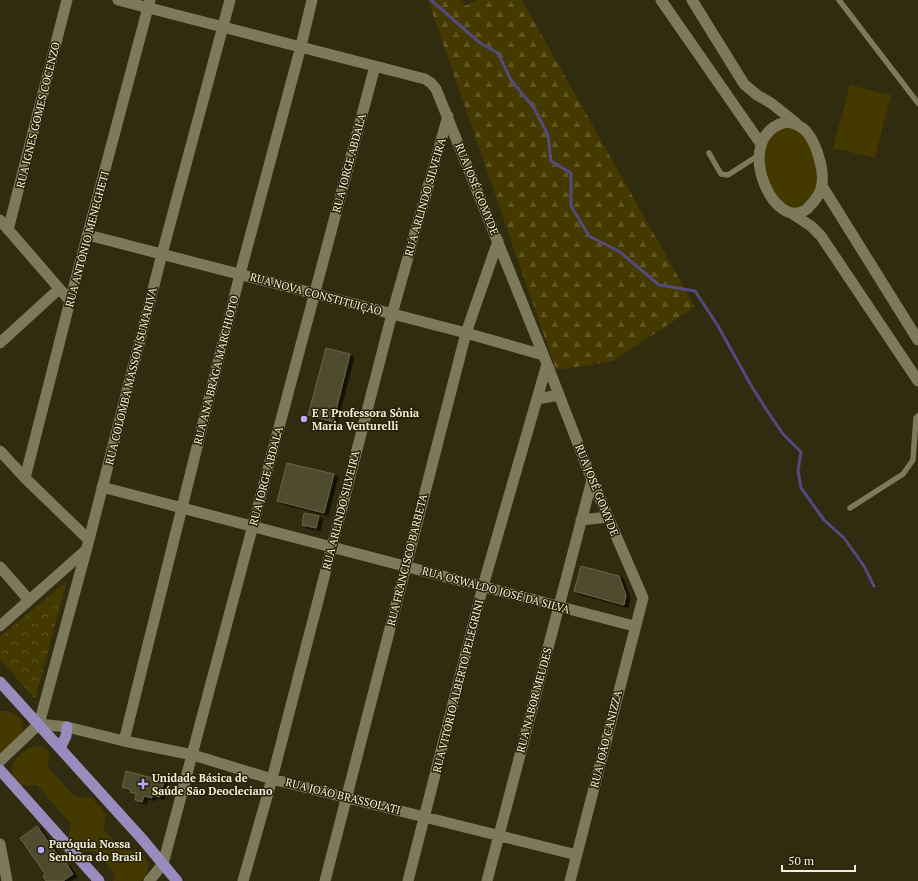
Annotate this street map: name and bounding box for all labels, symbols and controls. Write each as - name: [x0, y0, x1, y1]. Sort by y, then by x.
- street label: RUA IGNES GOMES COCENZO: [13, 40, 63, 190]
- street label: RUA JORGE ABDALA: [329, 112, 369, 214]
- street label: RUA ARLINDO SILVEIRA: [401, 136, 449, 258]
- street label: RUA JOSÉ GOMYDE: [452, 141, 502, 237]
- street label: RUA ANTÔNIO MENEGHETI: [62, 169, 112, 309]
- street label: RUA NOVA CONSTITUIÇÃO: [248, 270, 384, 318]
- street label: RUA COLOMBA MASSON SUMARIVA: [102, 285, 160, 466]
- street label: RUA ANA BRAGA MARCHIOTO: [191, 294, 241, 446]
- place label: E E Professora Sônia Maria Venturelli: [312, 406, 419, 433]
- marker: E E Professora Sônia Maria Venturelli: [299, 414, 309, 424]
- street label: RUA JORGE ABDALA: [246, 425, 286, 527]
- street label: RUA JOSÉ GOMYDE: [572, 442, 622, 538]
- street label: RUA ARLINDO SILVEIRA: [319, 449, 363, 571]
- street label: RUA FRANCISCO BARBETA: [384, 492, 430, 627]
- street label: RUA OSWALDO JOSÉ DA SILVA: [421, 564, 572, 617]
- street label: RUA VITÓRIO ALBERTO PELEGRINI: [430, 598, 486, 774]
- street label: RUA NABOR MEUDES: [513, 646, 555, 754]
- street label: RUA JOÃO CANIZZA: [587, 688, 625, 789]
- place label: Unidade Básica de Saúde São Deocleciano: [152, 771, 273, 798]
- street label: RUA JOÃO BRASSOLATI: [284, 775, 402, 817]
- marker: Unidade Básica de Saúde São Deocleciano: [137, 778, 149, 790]
- place label: Paróquia Nossa Senhora do Brasil: [49, 837, 142, 864]
- marker: Paróquia Nossa Senhora do Brasil: [36, 845, 46, 855]
- scale bar: [782, 847, 855, 873]
- text: 50 m: [788, 853, 815, 868]

